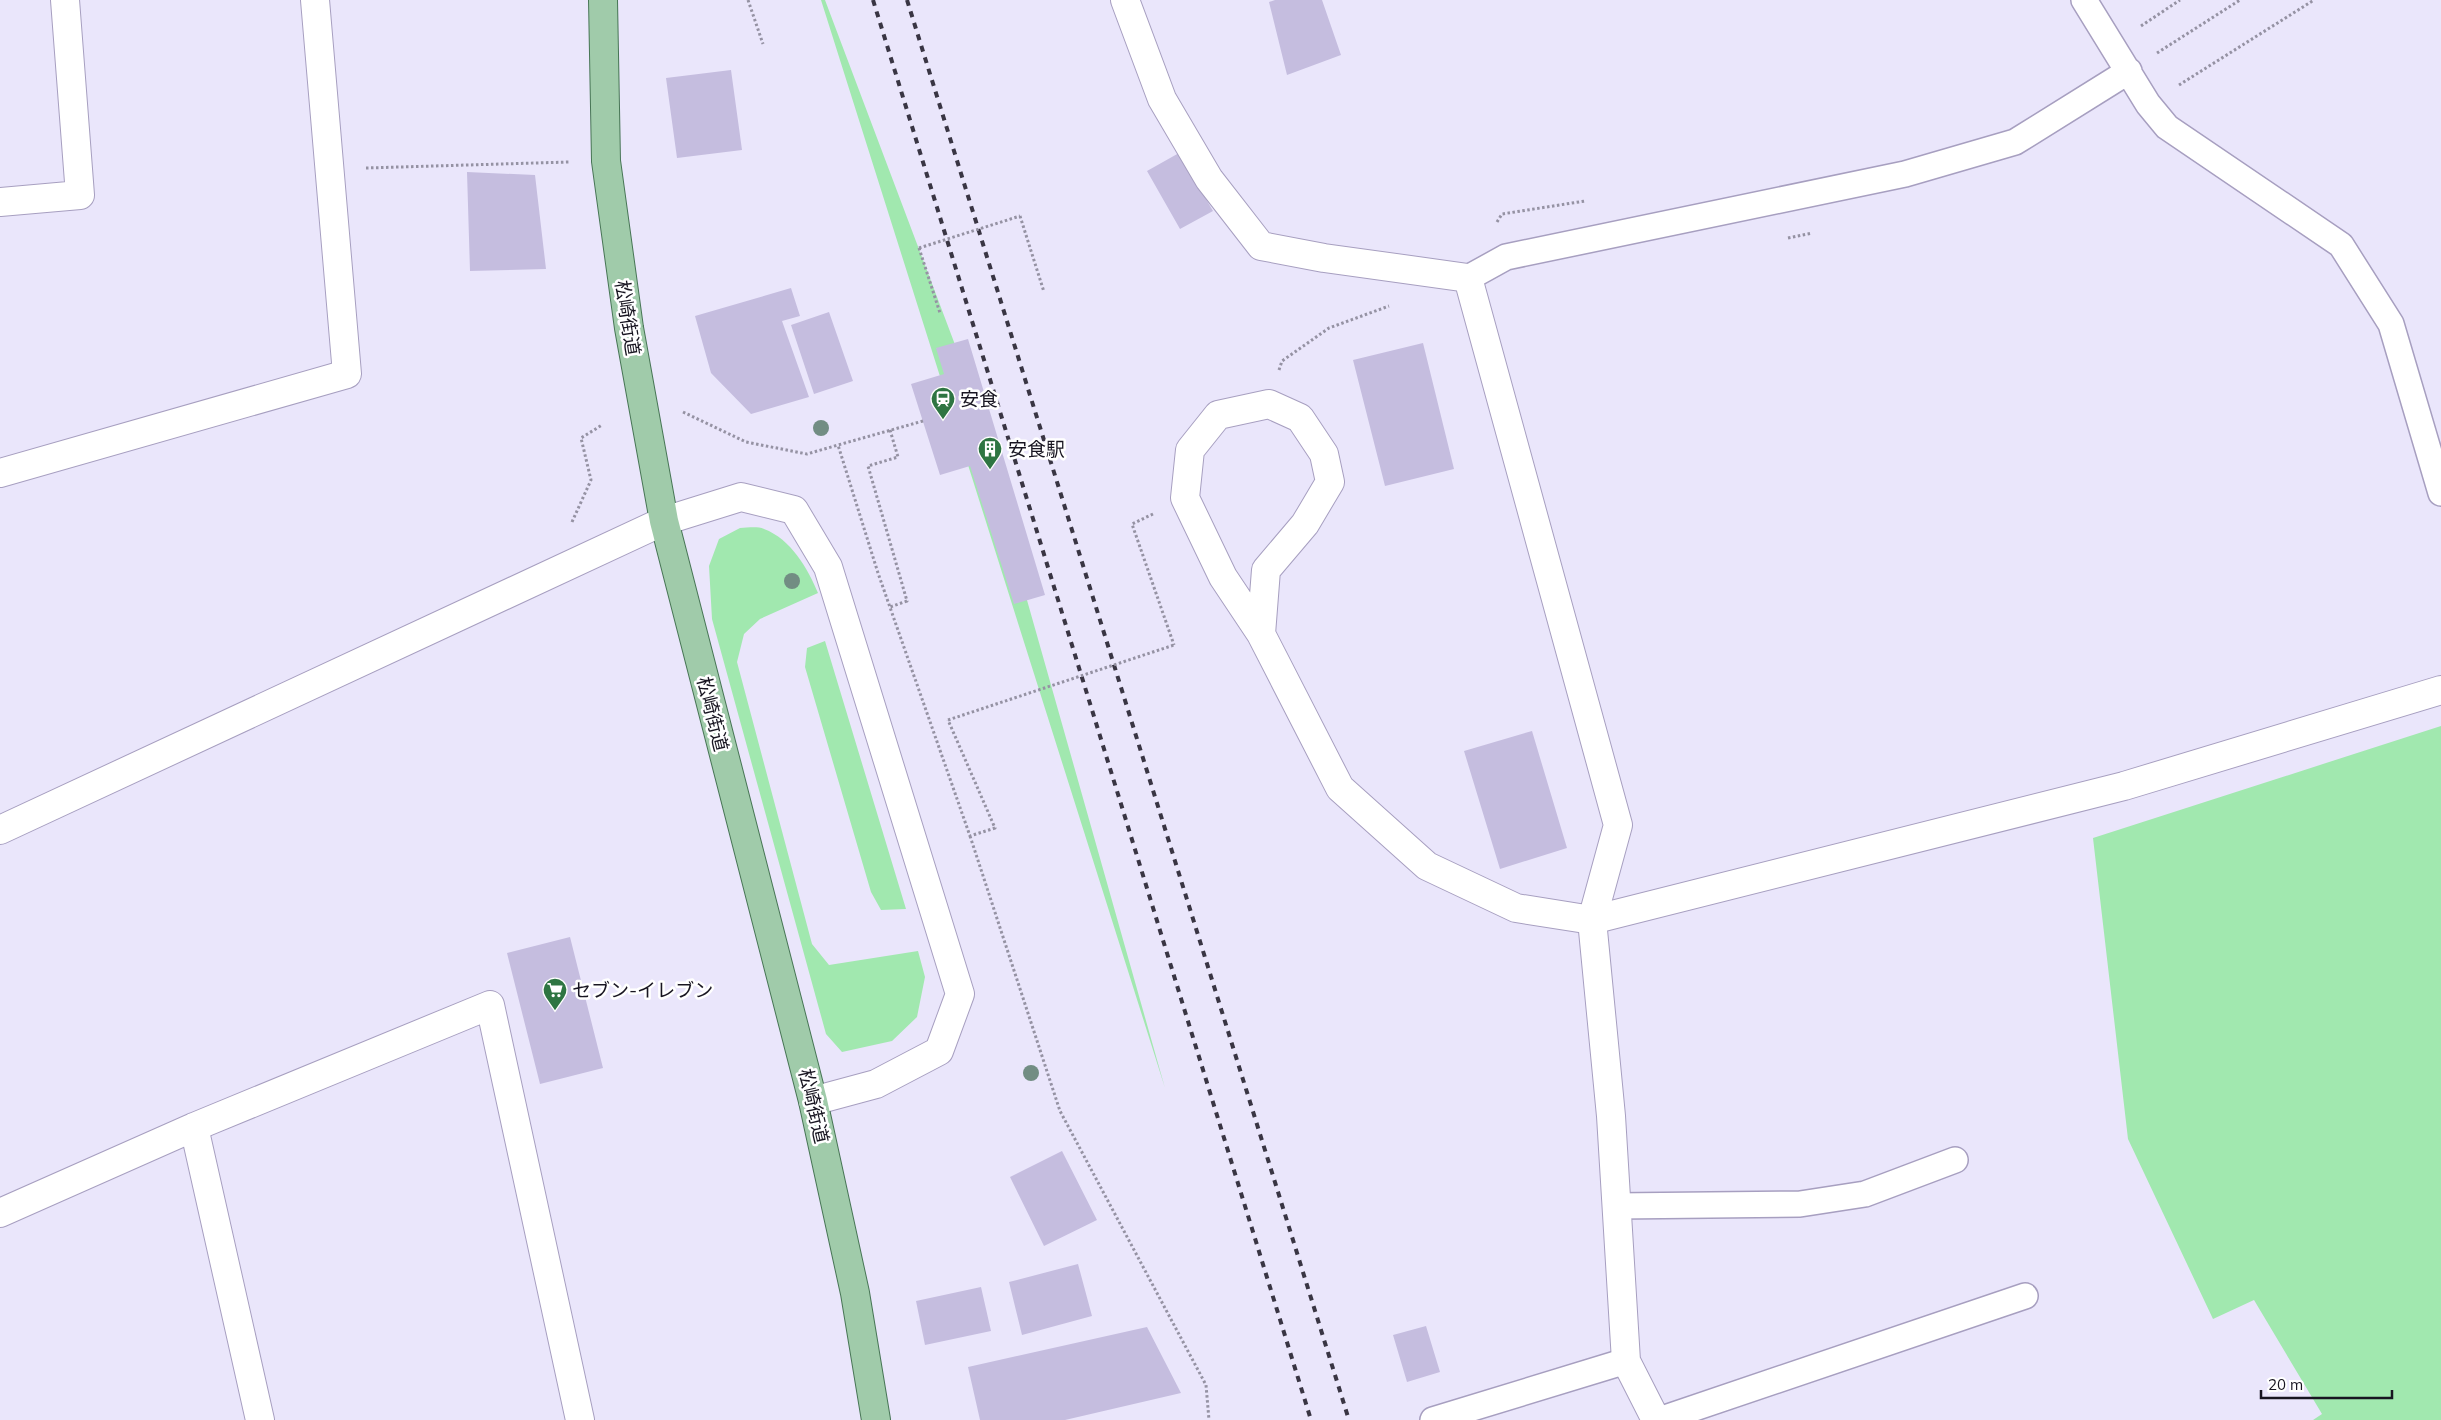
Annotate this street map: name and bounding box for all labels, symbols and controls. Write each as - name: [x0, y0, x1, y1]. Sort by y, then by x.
- street label: 松崎街道: [610, 279, 646, 357]
- station icon: 安食: [930, 386, 956, 420]
- place label: 安食: [960, 387, 998, 411]
- building icon: 安食駅: [977, 436, 1003, 470]
- place label: 安食駅: [1008, 437, 1065, 461]
- street label: 松崎街道: [692, 674, 734, 754]
- supermarket icon: セブン-イレブン: [542, 977, 568, 1011]
- place label: セブン-イレブン: [572, 978, 713, 1002]
- street label: 松崎街道: [794, 1066, 834, 1146]
- scale bar: [2261, 1368, 2392, 1400]
- text: 20 m: [2268, 1375, 2303, 1394]

